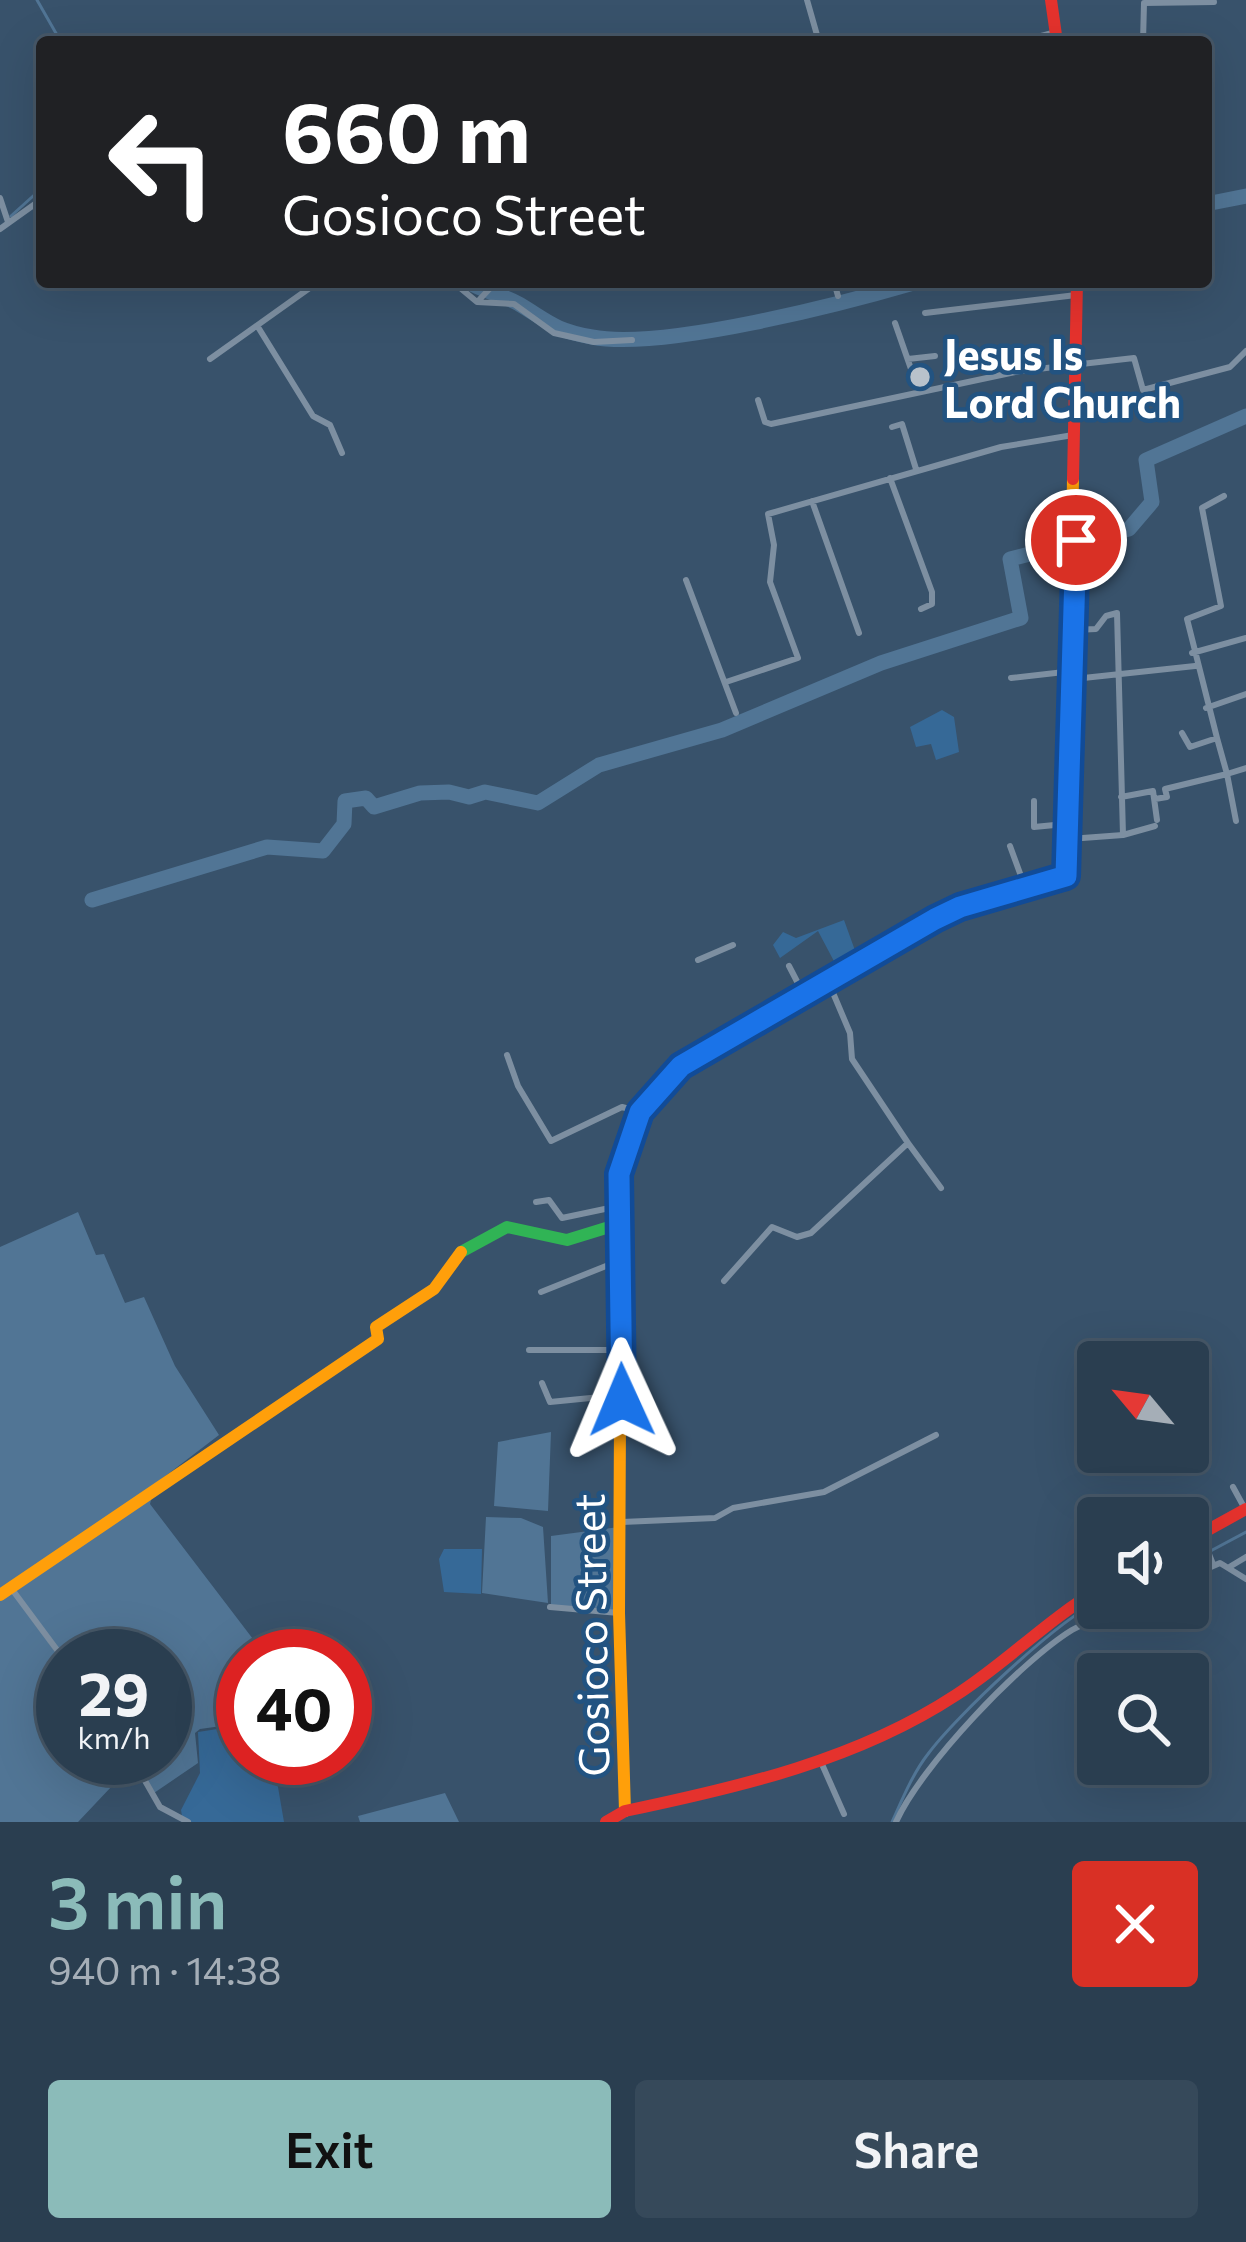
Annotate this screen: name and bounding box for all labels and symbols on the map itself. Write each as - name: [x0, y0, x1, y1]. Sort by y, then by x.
- place label: Jesus Is Lord Church: [944, 327, 1181, 427]
- marker: Jesus Is Lord Church: [907, 364, 933, 390]
- pin: [1025, 489, 1127, 591]
- position arrow: [559, 1337, 685, 1463]
- north arrow: [1077, 1341, 1209, 1473]
- street label: Gosioco Street: [562, 1493, 618, 1777]
- speed limit sign: 40: [216, 1629, 372, 1785]

